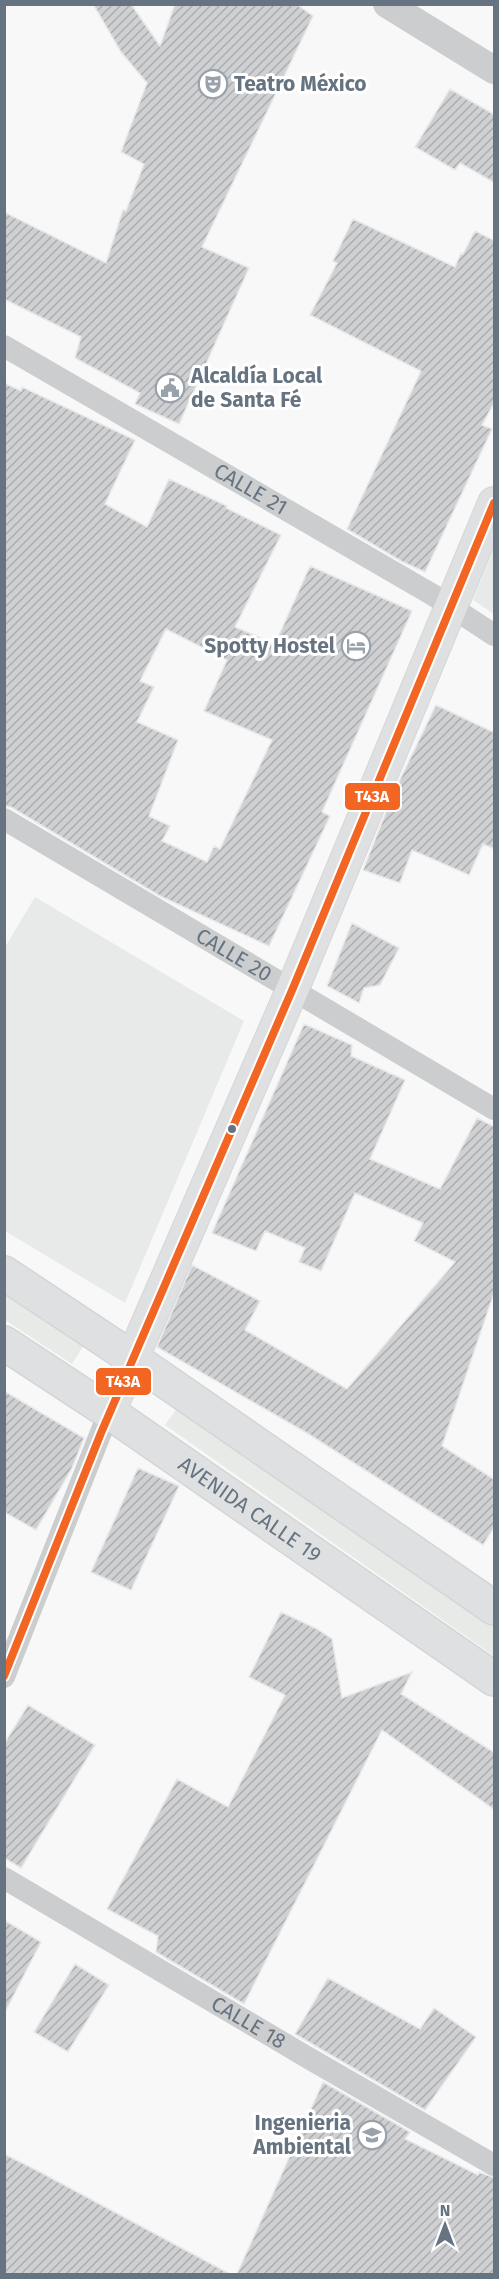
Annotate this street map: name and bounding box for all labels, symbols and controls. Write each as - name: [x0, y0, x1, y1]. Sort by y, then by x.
- theatre icon: Teatro México: [197, 68, 229, 100]
- place label: Teatro México: [234, 71, 367, 97]
- place label: Alcaldía Local de Santa Fé: [190, 363, 323, 413]
- public building icon: Alcaldía Local de Santa Fé: [154, 372, 186, 404]
- street label: CALLE 21: [209, 458, 292, 521]
- hotel icon: Spotty Hostel: [340, 630, 372, 662]
- place label: Spotty Hostel: [204, 633, 336, 659]
- line badge: T43A: [344, 782, 401, 811]
- text: T43A: [355, 787, 390, 806]
- street label: CALLE 20: [191, 922, 276, 987]
- unlabelled marker: [226, 1123, 238, 1135]
- line badge: T43A: [95, 1367, 152, 1396]
- text: T43A: [106, 1372, 141, 1391]
- street label: AVENIDA CALLE 19: [173, 1451, 326, 1568]
- street label: CALLE 18: [206, 1990, 290, 2055]
- place label: Ingenieria Ambiental: [252, 2110, 352, 2160]
- school or university icon: Ingenieria Ambiental: [356, 2119, 388, 2151]
- north arrow: [415, 2195, 475, 2255]
- text: N: [440, 2201, 450, 2220]

